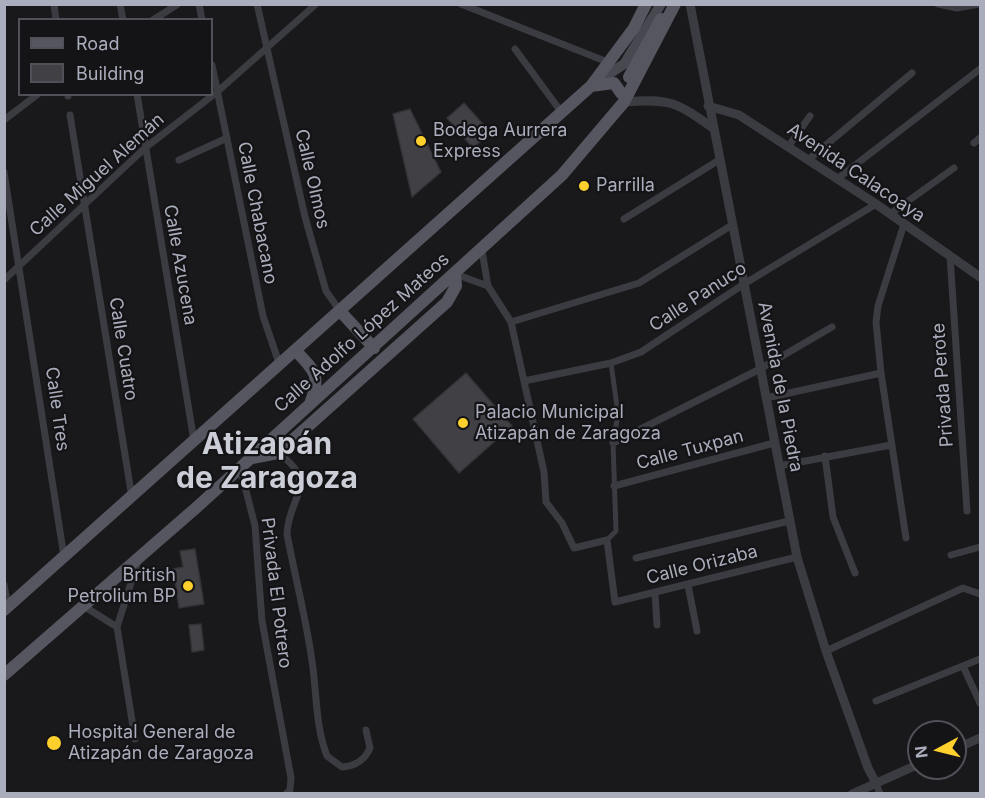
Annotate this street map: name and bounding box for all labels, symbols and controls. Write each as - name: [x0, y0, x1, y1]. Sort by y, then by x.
- legend: [18, 18, 213, 96]
- text: Road: [76, 33, 119, 54]
- text: Building: [76, 63, 144, 84]
- street label: Calle Miguel Alemán: [25, 109, 169, 241]
- street label: Avenida Calacoaya: [783, 119, 929, 227]
- place label: Bodega Aurrera Express: [433, 120, 567, 162]
- street label: Calle Olmos: [290, 127, 334, 231]
- marker: Bodega Aurrera Express: [414, 134, 428, 148]
- street label: Calle Chabacano: [233, 140, 281, 286]
- place label: Parrilla: [596, 175, 655, 197]
- marker: Parrilla: [577, 179, 591, 193]
- street label: Calle Azucena: [159, 203, 201, 327]
- street label: Calle Adolfo López Mateos: [270, 249, 454, 417]
- street label: Calle Panuco: [645, 258, 751, 336]
- street label: Calle Cuatro: [104, 296, 142, 402]
- street label: Avenida de la Piedra: [753, 300, 807, 474]
- street label: Privada Perote: [928, 322, 958, 448]
- street label: Calle Tres: [40, 366, 74, 452]
- place label: Palacio Municipal Atizapán de Zaragoza: [475, 402, 661, 444]
- marker: Palacio Municipal Atizapán de Zaragoza: [456, 416, 470, 430]
- street label: Calle Tuxpan: [634, 425, 746, 475]
- district label: Atizapán de Zaragoza: [176, 427, 358, 498]
- street label: Privada El Potrero: [256, 516, 296, 670]
- street label: Calle Orizaba: [644, 541, 760, 589]
- place label: British Petrolium BP: [67, 565, 176, 608]
- marker: British Petrolium BP: [181, 579, 195, 593]
- north arrow: [907, 720, 967, 780]
- place label: Hospital General de Atizapán de Zaragoza: [68, 722, 254, 764]
- marker: Hospital General de Atizapán de Zaragoza: [45, 734, 63, 752]
- text: N: [910, 745, 932, 759]

